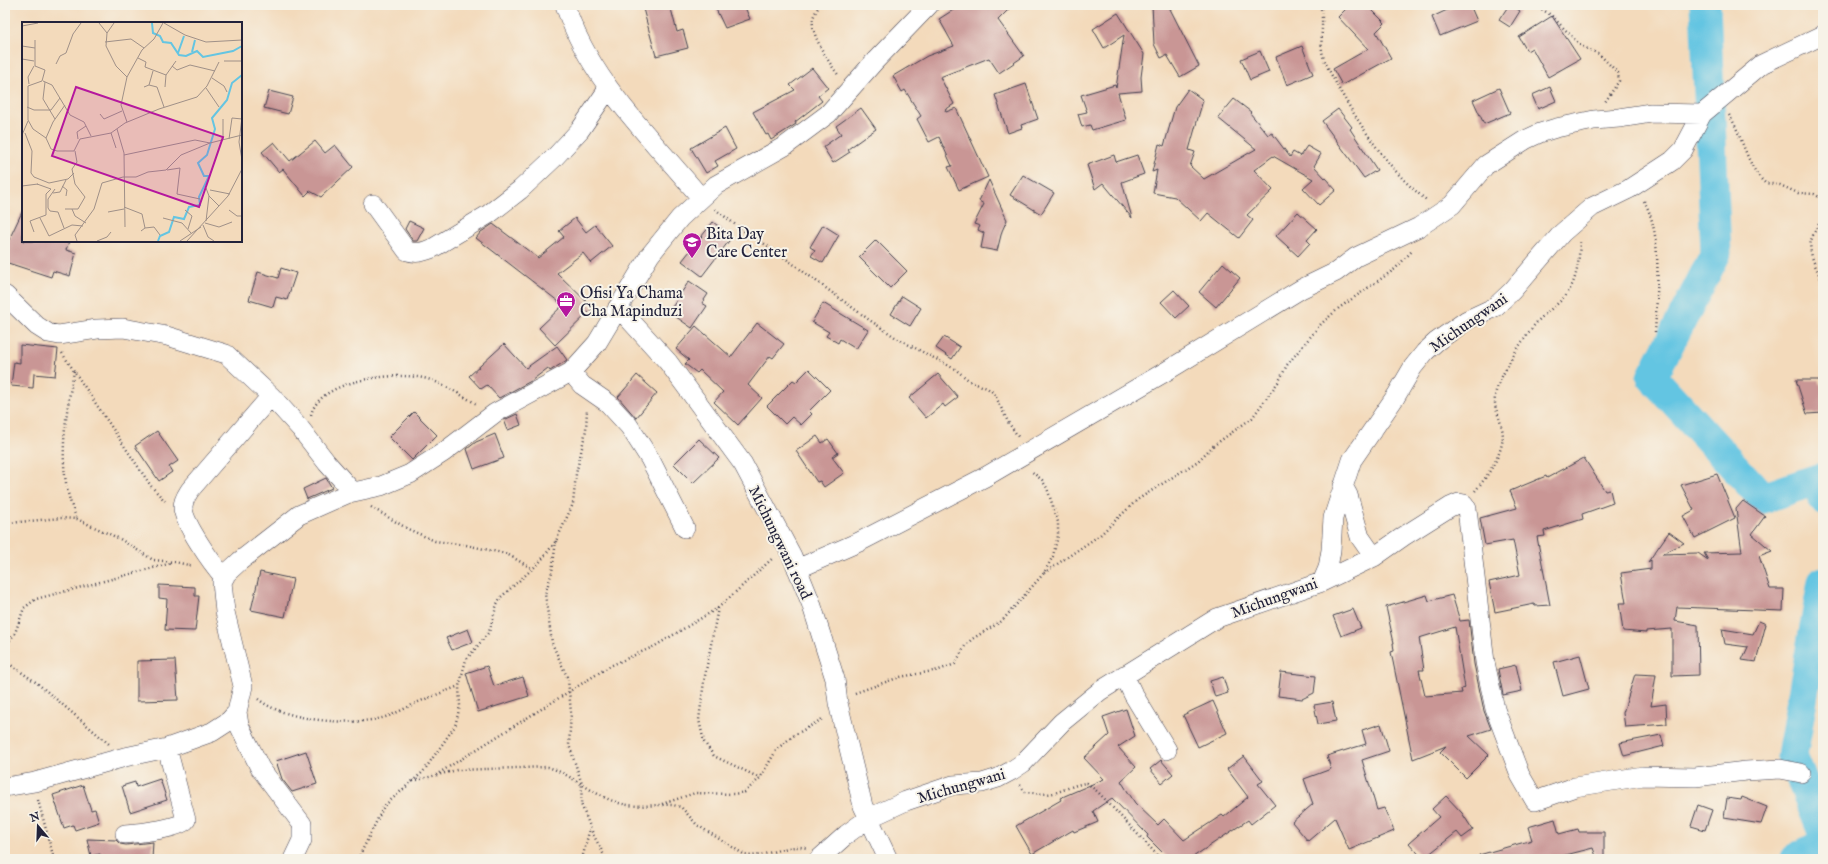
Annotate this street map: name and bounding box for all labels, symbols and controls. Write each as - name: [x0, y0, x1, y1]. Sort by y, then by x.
- inset map: [22, 22, 242, 242]
- place label: Bita Day Care Center: [706, 225, 787, 263]
- school or university icon: Bita Day Care Center: [681, 231, 703, 259]
- place label: Ofisi Ya Chama Cha Mapinduzi: [580, 284, 683, 322]
- street label: Michungwani: [1426, 289, 1512, 358]
- office icon: Ofisi Ya Chama Cha Mapinduzi: [555, 290, 577, 318]
- street label: Michungwani road: [743, 483, 816, 603]
- street label: Michungwani: [1229, 574, 1321, 624]
- street label: Michungwani: [915, 765, 1008, 809]
- north arrow: [18, 806, 58, 846]
- text: N: [27, 809, 42, 826]

